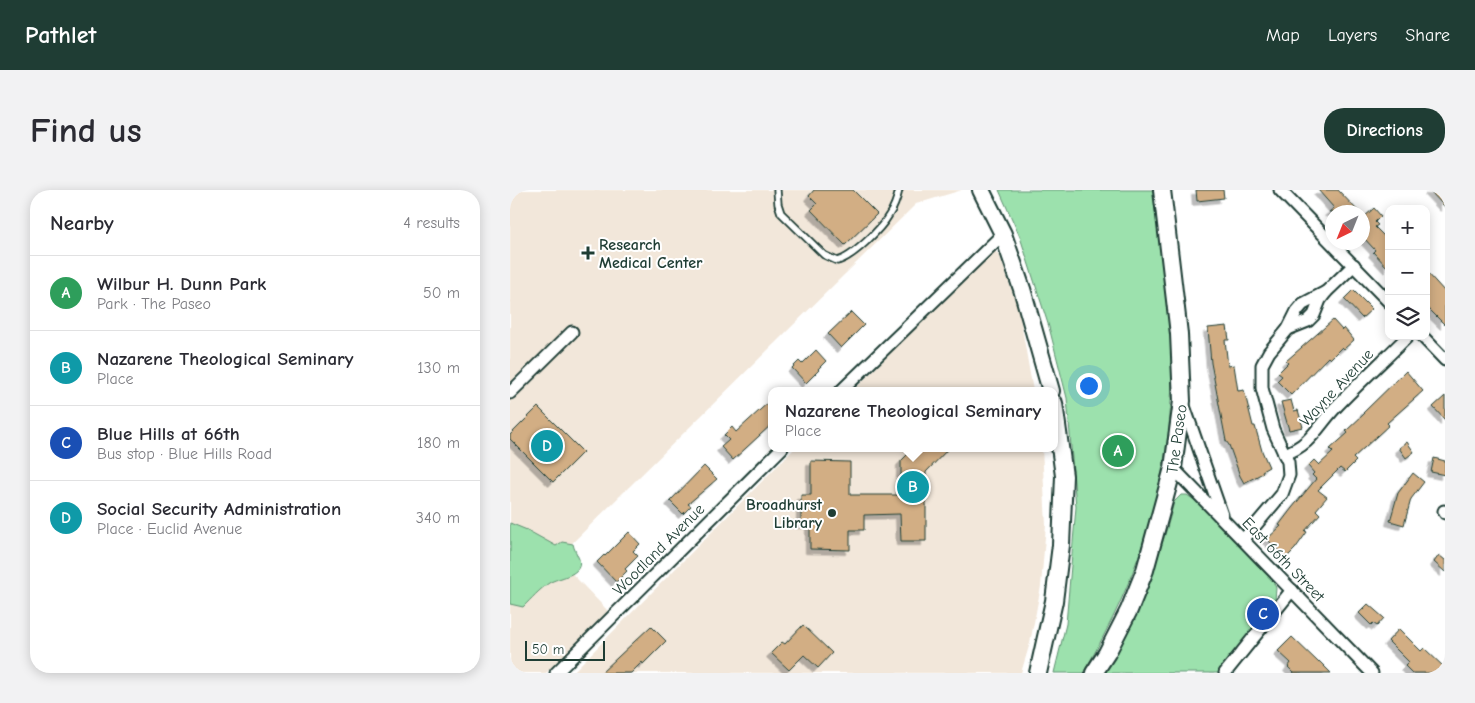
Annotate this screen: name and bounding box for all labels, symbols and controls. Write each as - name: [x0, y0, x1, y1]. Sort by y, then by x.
- text: Pathlet: [25, 21, 96, 49]
- text: Map: [1266, 25, 1300, 46]
- text: Layers: [1328, 25, 1377, 46]
- text: Share: [1405, 25, 1450, 46]
- button: Directions: [1324, 108, 1445, 153]
- text: Find us: [30, 110, 142, 151]
- north arrow: [1325, 205, 1370, 250]
- map controls: [1385, 205, 1430, 340]
- button: +: [1385, 205, 1430, 250]
- text: Nearby: [50, 211, 114, 235]
- text: 4 results: [403, 214, 460, 232]
- place label: Research Medical Center: [599, 236, 703, 272]
- marker: Research Medical Center: [581, 246, 595, 260]
- button: −: [1385, 250, 1430, 295]
- text: Wilbur H. Dunn Park: [97, 273, 266, 295]
- text: A: [62, 284, 70, 302]
- text: 50 m: [423, 284, 460, 302]
- text: Park · The Paseo: [97, 295, 211, 313]
- button: layers: [1385, 295, 1430, 340]
- street label: Wayne Avenue: [1296, 345, 1377, 430]
- text: Nazarene Theological Seminary: [97, 348, 353, 370]
- text: B: [61, 359, 71, 377]
- text: 130 m: [417, 359, 460, 377]
- text: Place: [97, 370, 133, 388]
- your location: [1076, 373, 1102, 399]
- popup: [768, 387, 1058, 452]
- text: Nazarene Theological Seminary: [785, 400, 1041, 422]
- street label: The Paseo: [1163, 403, 1191, 475]
- text: Place: [785, 422, 821, 440]
- text: Blue Hills at 66th: [97, 423, 240, 445]
- pin: D: [531, 427, 563, 465]
- pin: A: [1102, 432, 1134, 470]
- text: C: [61, 434, 71, 452]
- text: 180 m: [417, 434, 460, 452]
- text: Bus stop · Blue Hills Road: [97, 445, 272, 463]
- pin: B: [897, 468, 929, 506]
- place label: Broadhurst Library: [746, 496, 823, 532]
- text: Social Security Administration: [97, 498, 341, 520]
- street label: Woodland Avenue: [609, 500, 708, 599]
- marker: Broadhurst Library: [826, 507, 838, 519]
- text: D: [61, 509, 71, 527]
- text: 340 m: [416, 509, 460, 527]
- street label: East 66th Street: [1238, 514, 1328, 606]
- text: Place · Euclid Avenue: [97, 520, 242, 538]
- pin: C: [1247, 595, 1279, 633]
- scale bar: [525, 638, 605, 661]
- text: 50 m: [532, 641, 564, 658]

